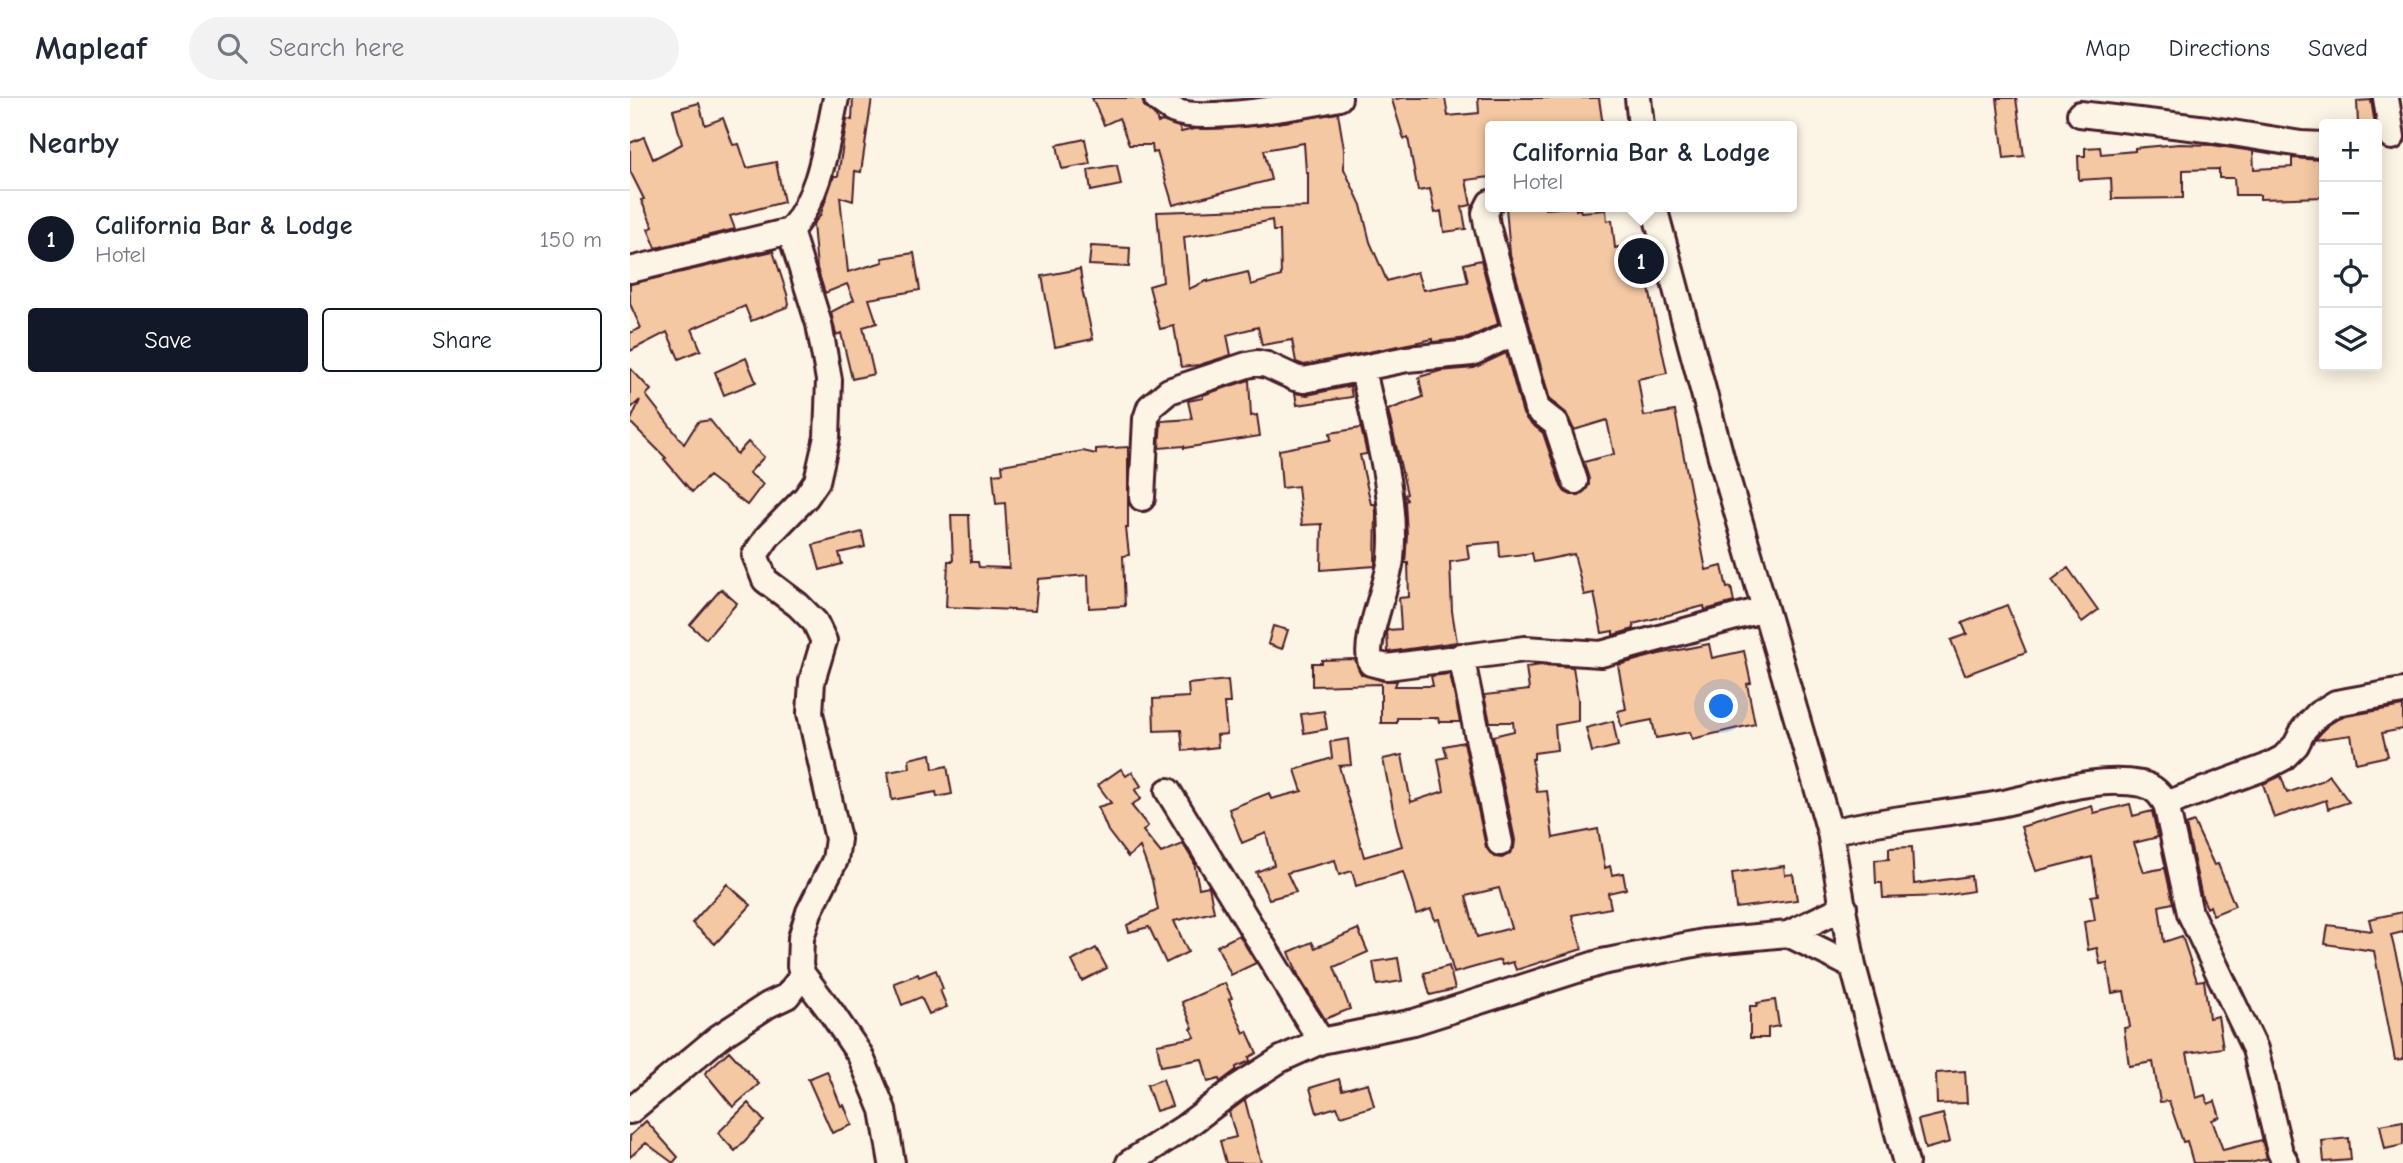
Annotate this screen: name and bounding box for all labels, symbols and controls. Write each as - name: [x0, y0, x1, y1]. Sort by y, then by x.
- search box: [189, 17, 679, 80]
- text: Mapleaf: [35, 29, 147, 67]
- icon: search: [213, 29, 251, 67]
- text: Search here: [269, 33, 404, 63]
- text: Map: [2085, 34, 2131, 62]
- text: Directions: [2169, 34, 2270, 62]
- text: Saved: [2308, 34, 2368, 62]
- map controls: [2319, 119, 2382, 371]
- button: +: [2319, 119, 2382, 182]
- popup: [1485, 121, 1797, 212]
- text: Nearby: [28, 126, 119, 161]
- text: California Bar & Lodge: [1512, 138, 1770, 168]
- text: Hotel: [1512, 168, 1563, 195]
- button: −: [2319, 182, 2382, 245]
- text: California Bar & Lodge: [95, 211, 353, 241]
- text: 1: [46, 226, 56, 253]
- text: 150 m: [540, 226, 602, 253]
- pin: 1: [1618, 235, 1664, 287]
- text: Hotel: [95, 241, 146, 268]
- button: locate: [2319, 245, 2382, 308]
- button: Save: [28, 308, 308, 372]
- button: Share: [322, 308, 602, 372]
- button: layers: [2319, 308, 2382, 371]
- your location: [1704, 689, 1738, 723]

